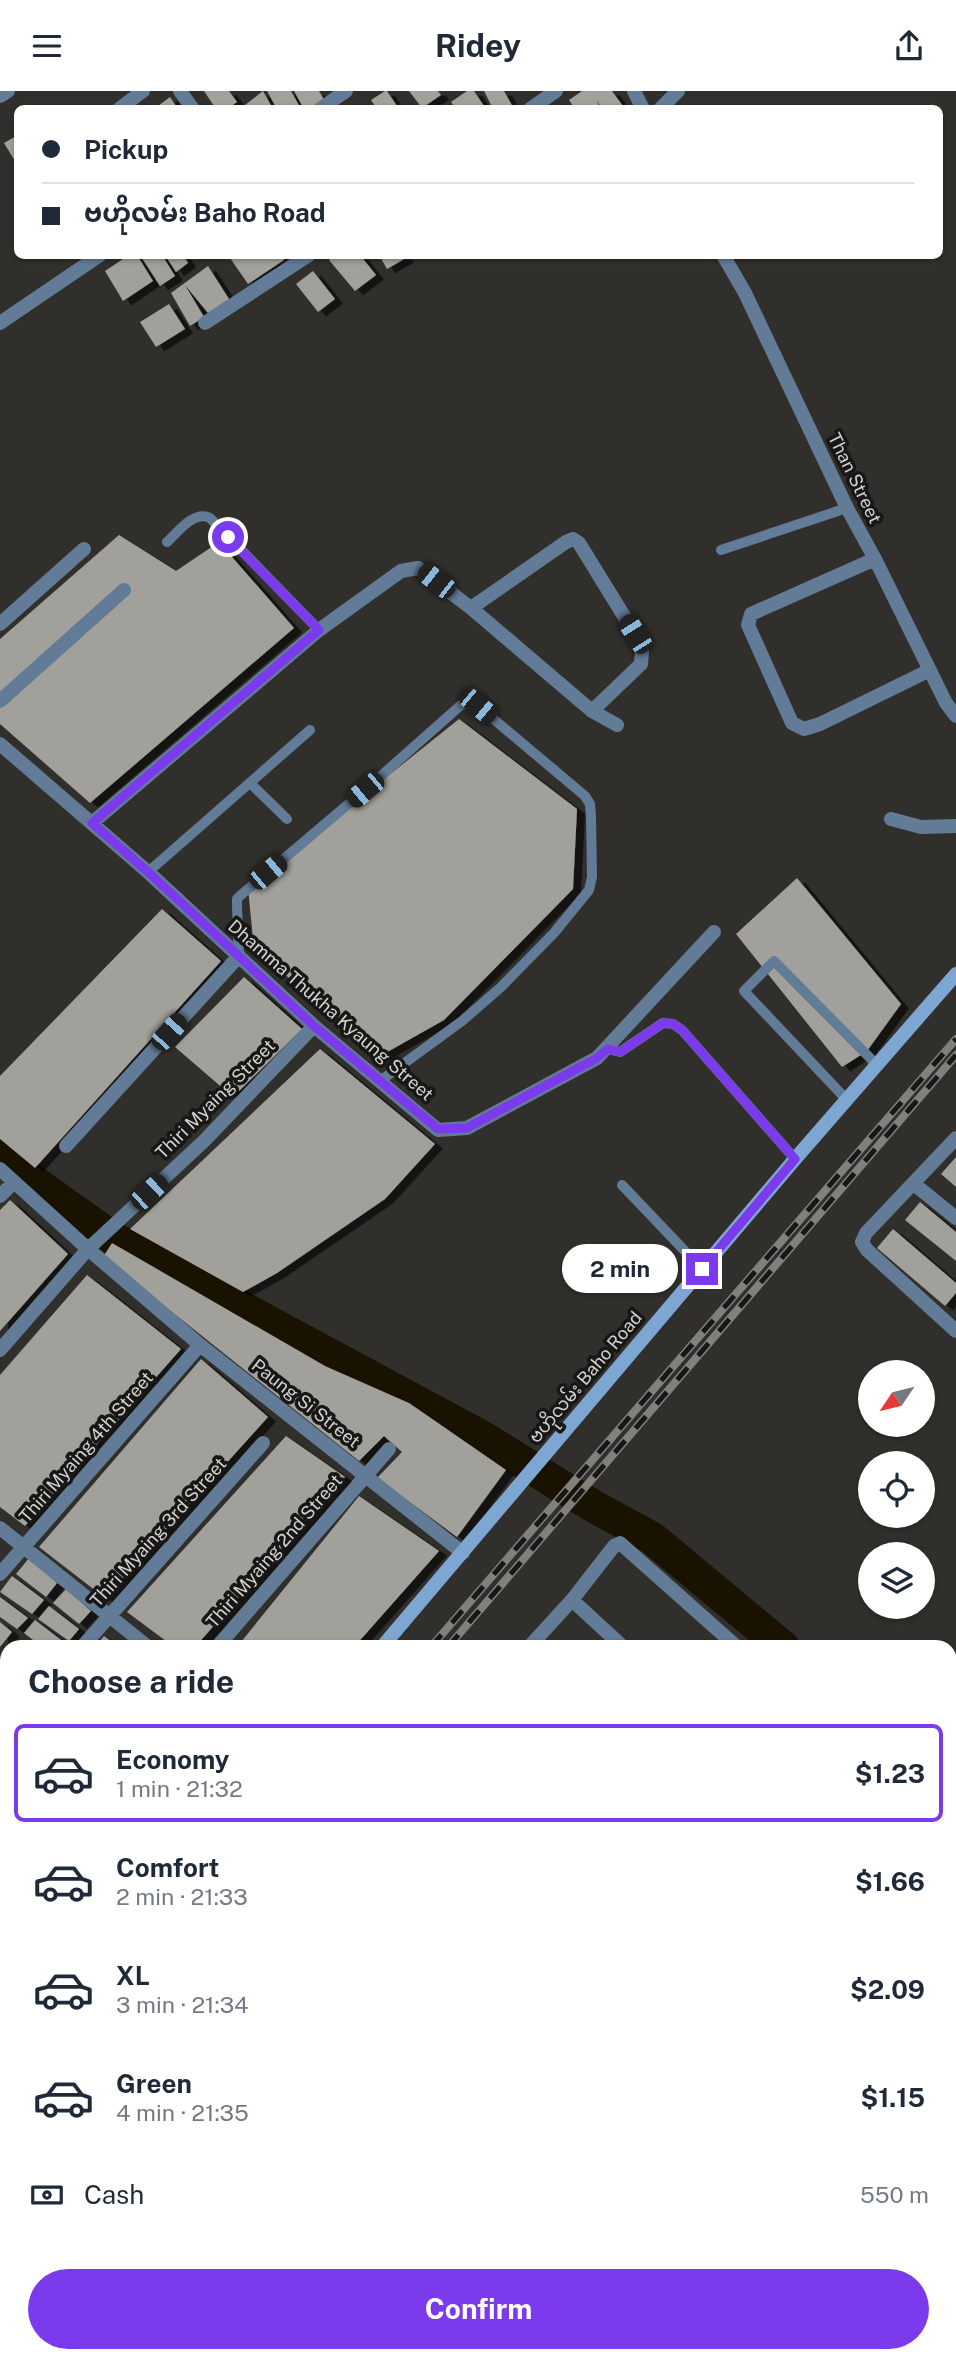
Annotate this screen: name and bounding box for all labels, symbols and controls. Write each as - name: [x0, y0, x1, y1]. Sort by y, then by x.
- icon: menu: [28, 27, 66, 65]
- text: Ridey: [435, 27, 521, 64]
- icon: share: [890, 27, 928, 65]
- text: Pickup: [84, 134, 168, 165]
- text: ဗဟိုလမ်း Baho Road: [84, 197, 326, 228]
- street label: Than Street: [824, 429, 886, 527]
- route start: [212, 521, 244, 553]
- car: [413, 560, 460, 602]
- car: [615, 611, 656, 657]
- car: [456, 684, 501, 728]
- car: [343, 768, 388, 812]
- car: [246, 850, 291, 894]
- street label: Dhamma Thukha Kyaung Street: [224, 915, 438, 1105]
- car: [148, 1009, 191, 1055]
- street label: Thiri Myaing Street: [151, 1035, 279, 1163]
- car: [127, 1170, 172, 1214]
- callout: 2 min: [562, 1245, 678, 1293]
- route end: [686, 1253, 718, 1285]
- text: 2 min: [590, 1255, 650, 1282]
- street label: ဗဟိုလမ်း Baho Road: [522, 1305, 650, 1450]
- street label: Paung Si Street: [248, 1354, 364, 1452]
- north arrow: [858, 1360, 934, 1437]
- map controls: [858, 1360, 935, 1619]
- street label: Thiri Myaing 4th Street: [15, 1367, 157, 1527]
- button: locate: [858, 1451, 935, 1528]
- street label: Thiri Myaing 3rd Street: [86, 1453, 230, 1611]
- street label: Thiri Myaing 2nd Street: [202, 1470, 346, 1632]
- button: layers: [858, 1542, 935, 1619]
- text: Choose a ride: [28, 1663, 234, 1700]
- icon: car: [32, 1742, 95, 1805]
- text: Economy: [116, 1744, 229, 1775]
- text: $1.23: [855, 1758, 925, 1789]
- text: 1 min · 21:32: [116, 1775, 243, 1802]
- icon: car: [32, 1850, 95, 1913]
- text: Comfort: [116, 1852, 219, 1883]
- text: $1.66: [855, 1866, 925, 1897]
- text: 2 min · 21:33: [116, 1883, 248, 1910]
- icon: car: [32, 1958, 95, 2021]
- text: XL: [116, 1960, 150, 1991]
- text: $2.09: [850, 1974, 925, 2005]
- text: 3 min · 21:34: [116, 1991, 249, 2018]
- icon: car: [32, 2066, 95, 2129]
- text: Green: [116, 2068, 192, 2099]
- text: $1.15: [860, 2082, 925, 2113]
- text: 4 min · 21:35: [116, 2099, 249, 2126]
- icon: cash: [28, 2176, 66, 2214]
- text: Cash: [84, 2179, 144, 2210]
- text: 550 m: [860, 2181, 929, 2208]
- button: Confirm: [28, 2269, 929, 2349]

